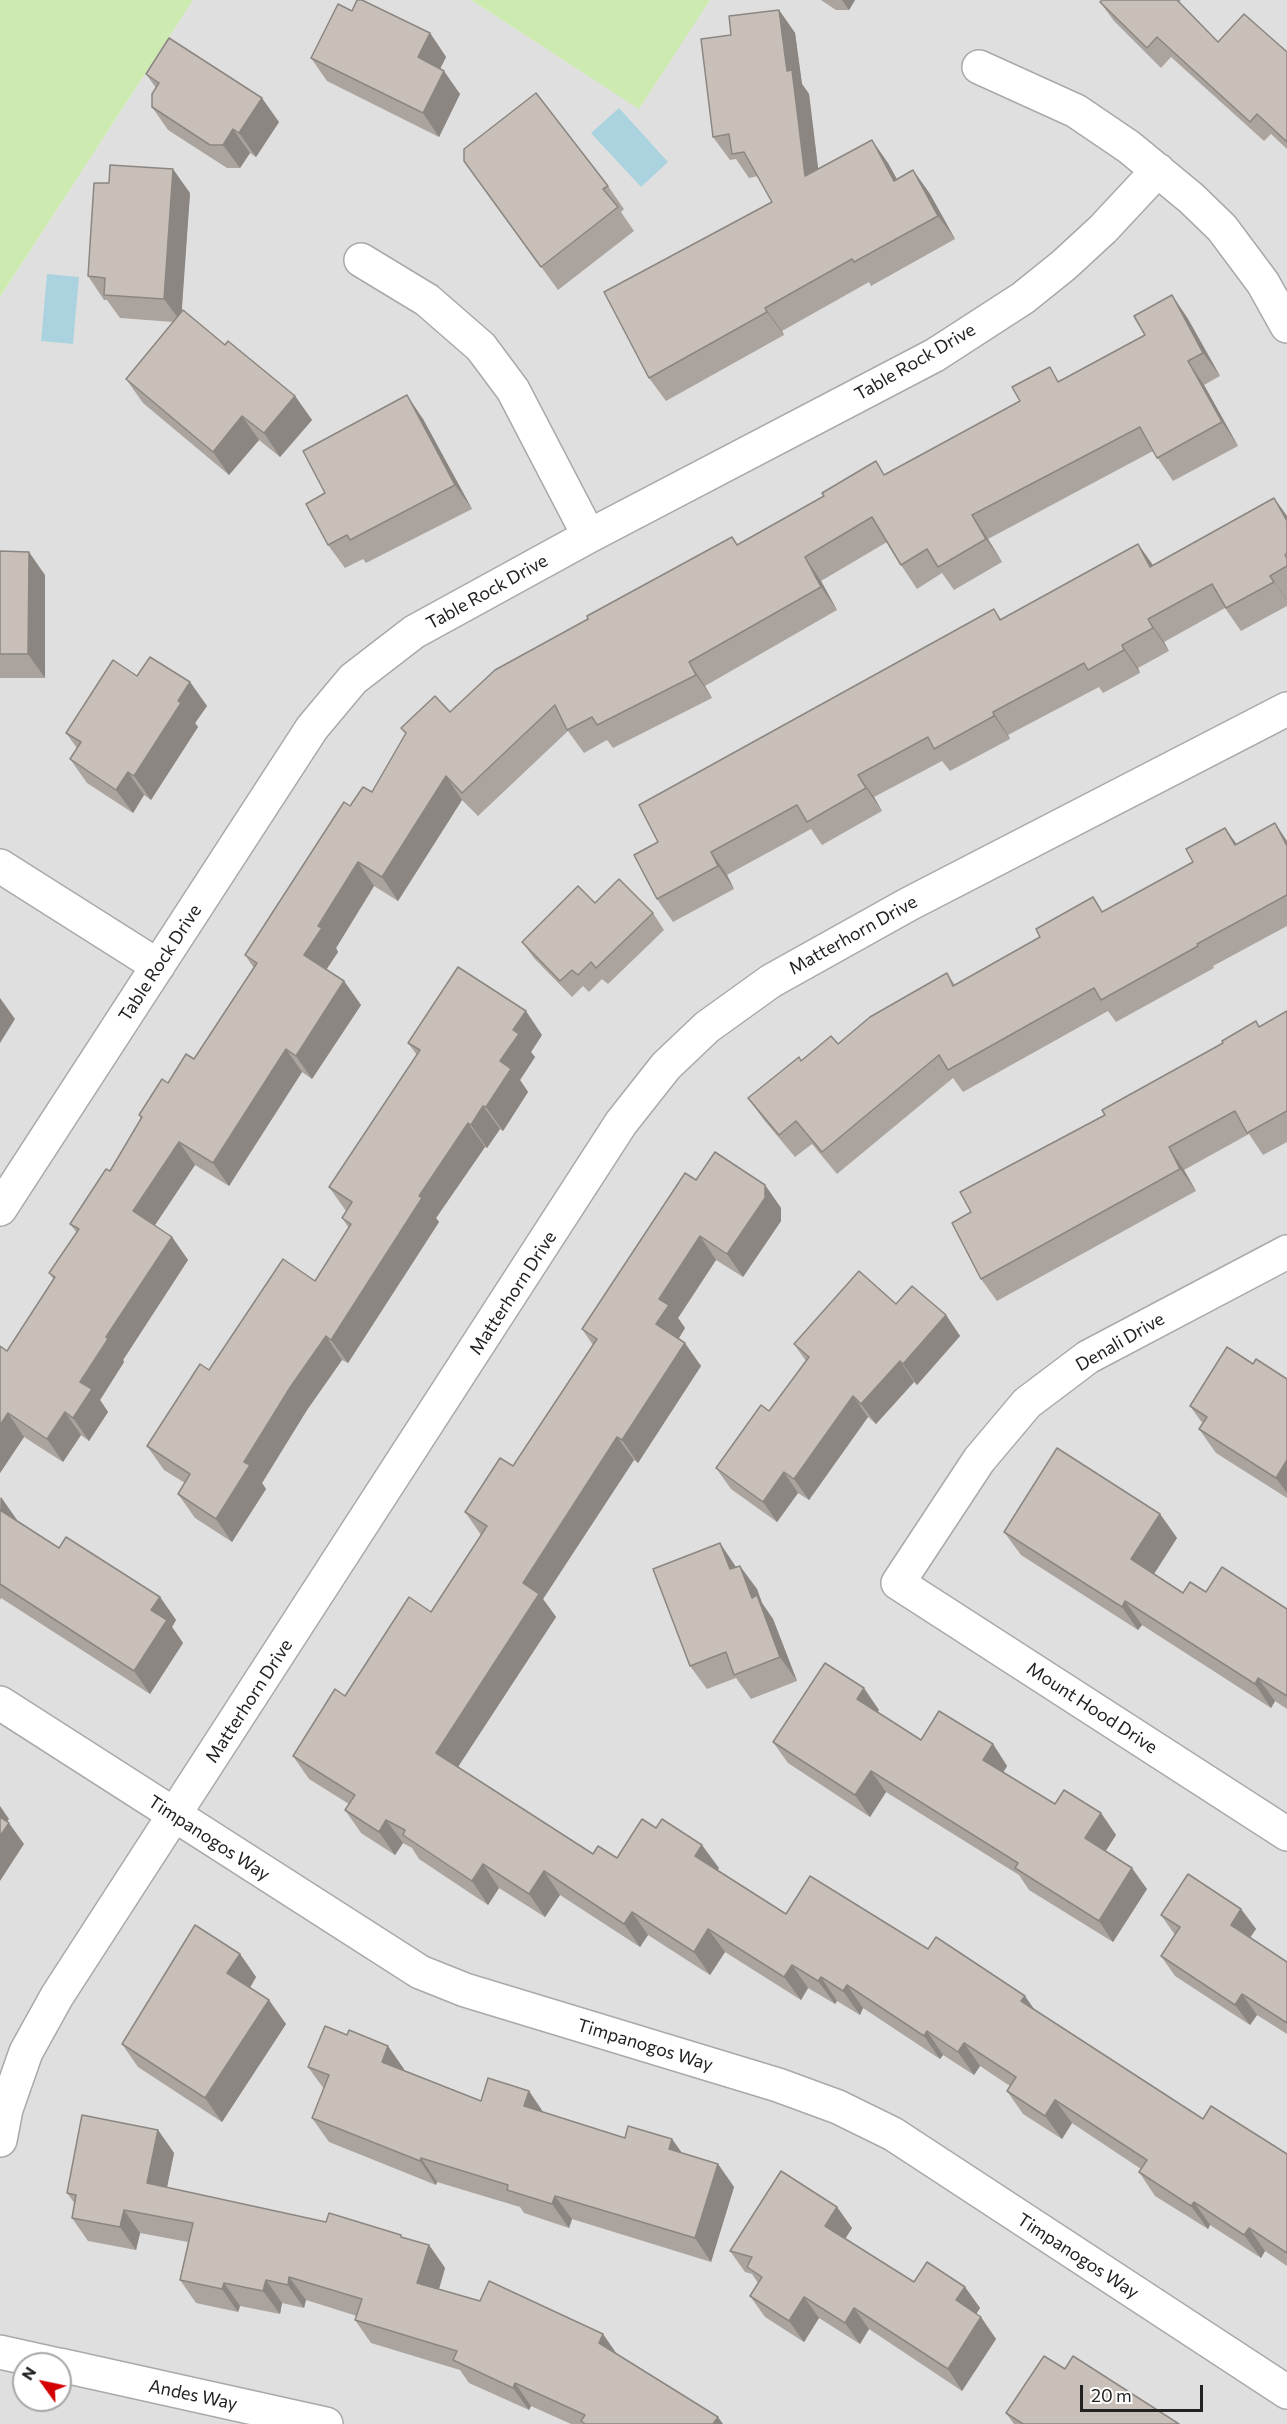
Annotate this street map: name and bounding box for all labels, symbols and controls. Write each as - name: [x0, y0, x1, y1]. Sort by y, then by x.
- street label: Table Rock Drive: [851, 319, 979, 405]
- street label: Table Rock Drive: [423, 550, 551, 634]
- street label: Matterhorn Drive: [785, 891, 921, 979]
- street label: Table Rock Drive: [114, 900, 206, 1026]
- street label: Matterhorn Drive: [465, 1227, 561, 1359]
- street label: Denali Drive: [1072, 1308, 1168, 1376]
- street label: Matterhorn Drive: [201, 1635, 297, 1767]
- street label: Mount Hood Drive: [1023, 1658, 1161, 1758]
- street label: Timpanogos Way: [144, 1791, 274, 1885]
- street label: Timpanogos Way: [575, 2014, 715, 2076]
- street label: Timpanogos Way: [1013, 2209, 1143, 2303]
- north arrow: [12, 2352, 72, 2412]
- text: N: [17, 2363, 39, 2383]
- scale bar: [1083, 2373, 1206, 2411]
- street label: Andes Way: [147, 2375, 239, 2415]
- text: 20 m: [1091, 2384, 1132, 2406]

